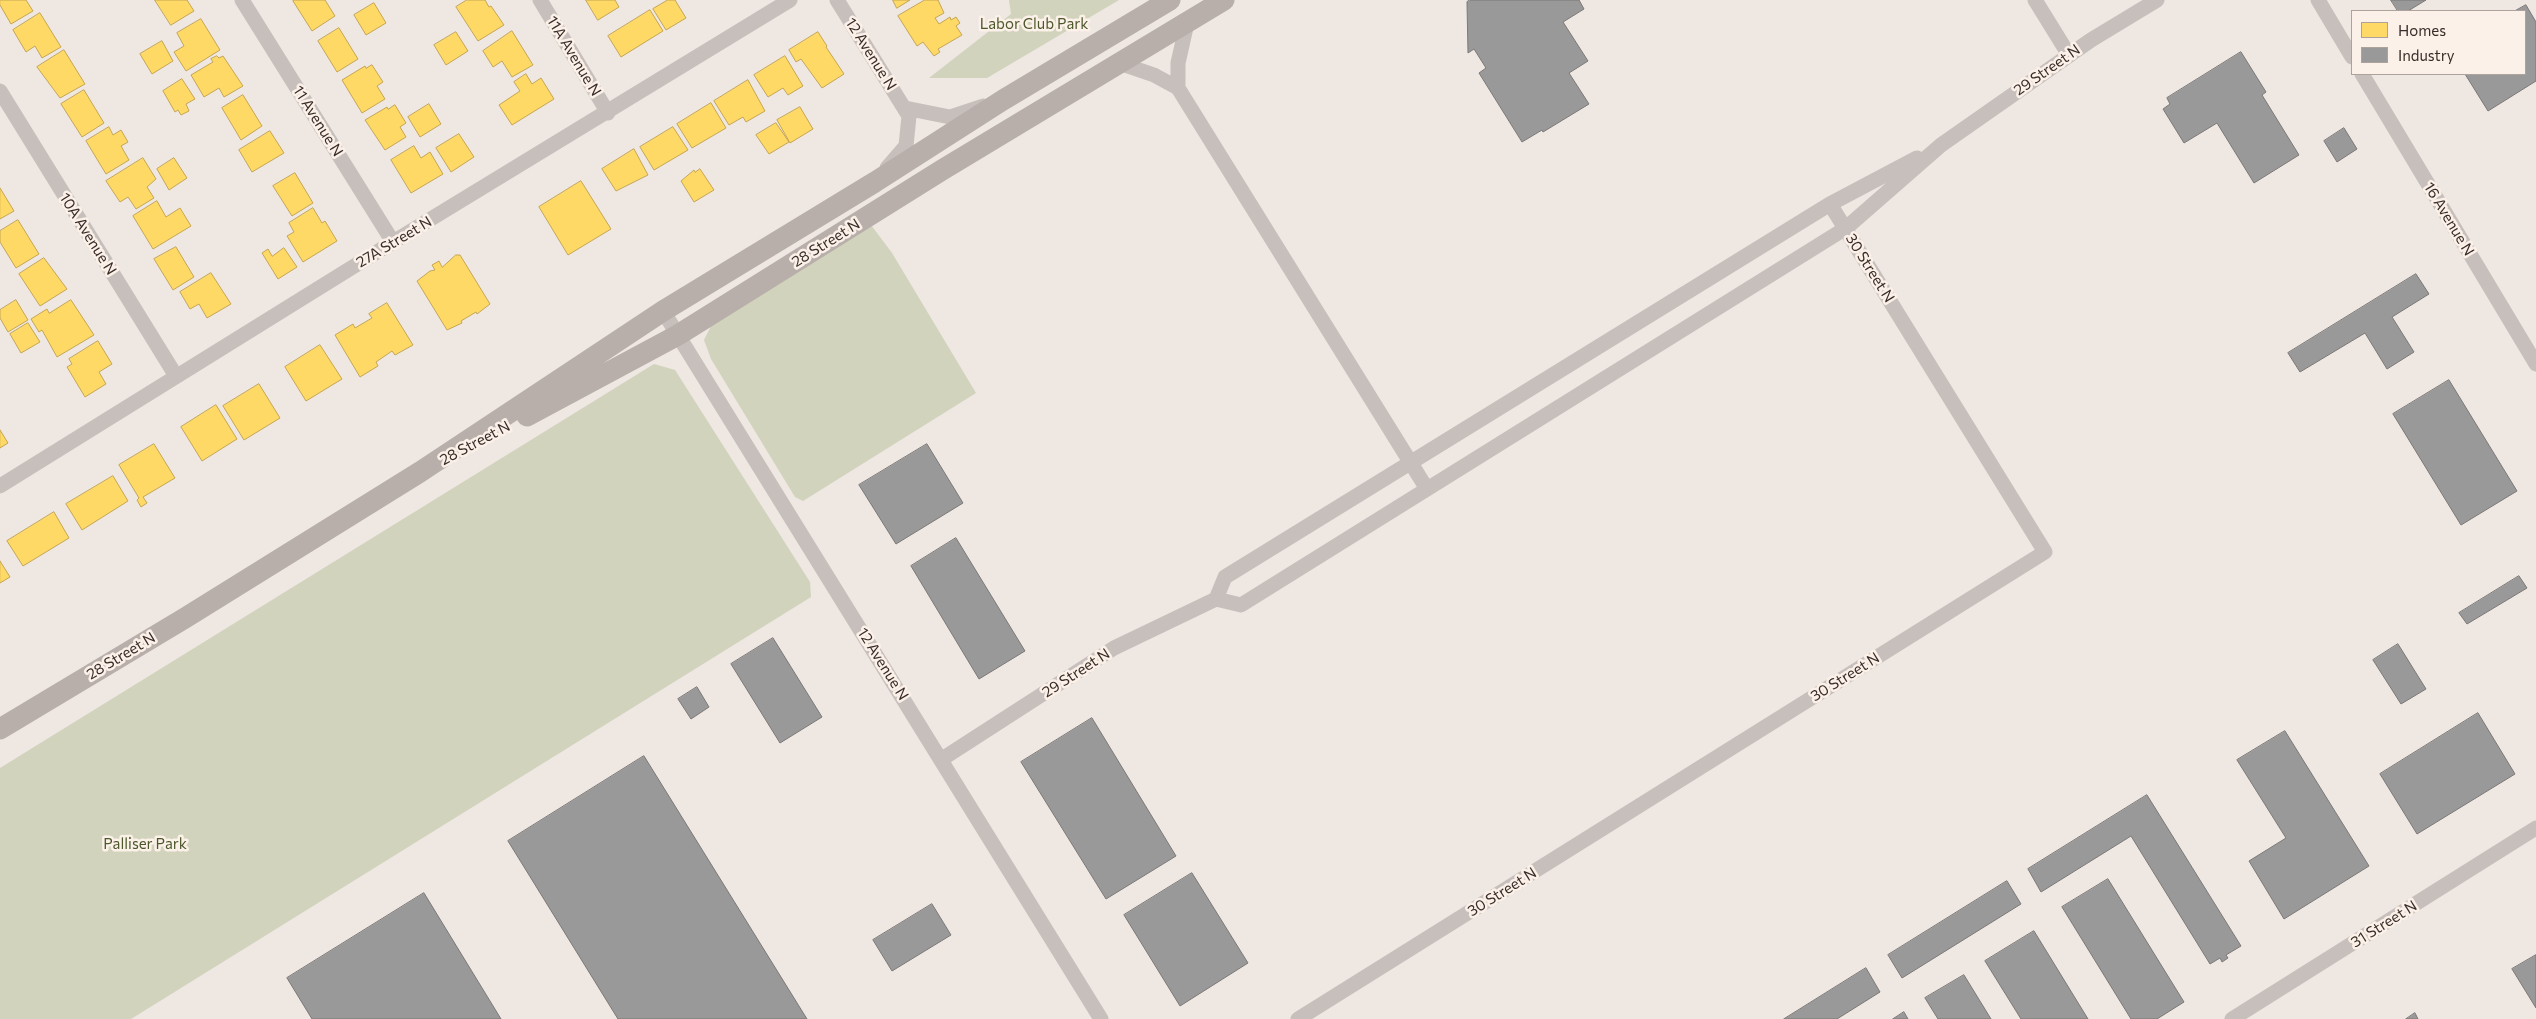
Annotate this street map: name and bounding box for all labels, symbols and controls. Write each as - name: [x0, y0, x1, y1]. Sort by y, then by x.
- legend: [2351, 10, 2526, 75]
- street label: 11A Avenue N: [543, 13, 605, 99]
- street label: 12 Avenue N: [842, 15, 900, 93]
- park label: Labor Club Park: [980, 15, 1088, 33]
- text: Homes: [2398, 21, 2446, 39]
- street label: 29 Street N: [2010, 41, 2084, 99]
- text: Industry: [2398, 46, 2455, 64]
- street label: 11 Avenue N: [289, 82, 347, 160]
- street label: 16 Avenue N: [2420, 179, 2478, 259]
- street label: 10A Avenue N: [56, 190, 120, 278]
- street label: 27A Street N: [353, 212, 435, 272]
- street label: 28 Street N: [789, 215, 863, 271]
- street label: 30 Street N: [1842, 230, 1898, 306]
- street label: 28 Street N: [437, 417, 513, 469]
- street label: 12 Avenue N: [854, 625, 912, 703]
- street label: 28 Street N: [83, 628, 159, 684]
- street label: 29 Street N: [1039, 645, 1113, 701]
- street label: 30 Street N: [1807, 649, 1883, 705]
- park label: Palliser Park: [103, 835, 187, 853]
- street label: 30 Street N: [1464, 864, 1540, 920]
- street label: 31 Street N: [2348, 897, 2420, 951]

